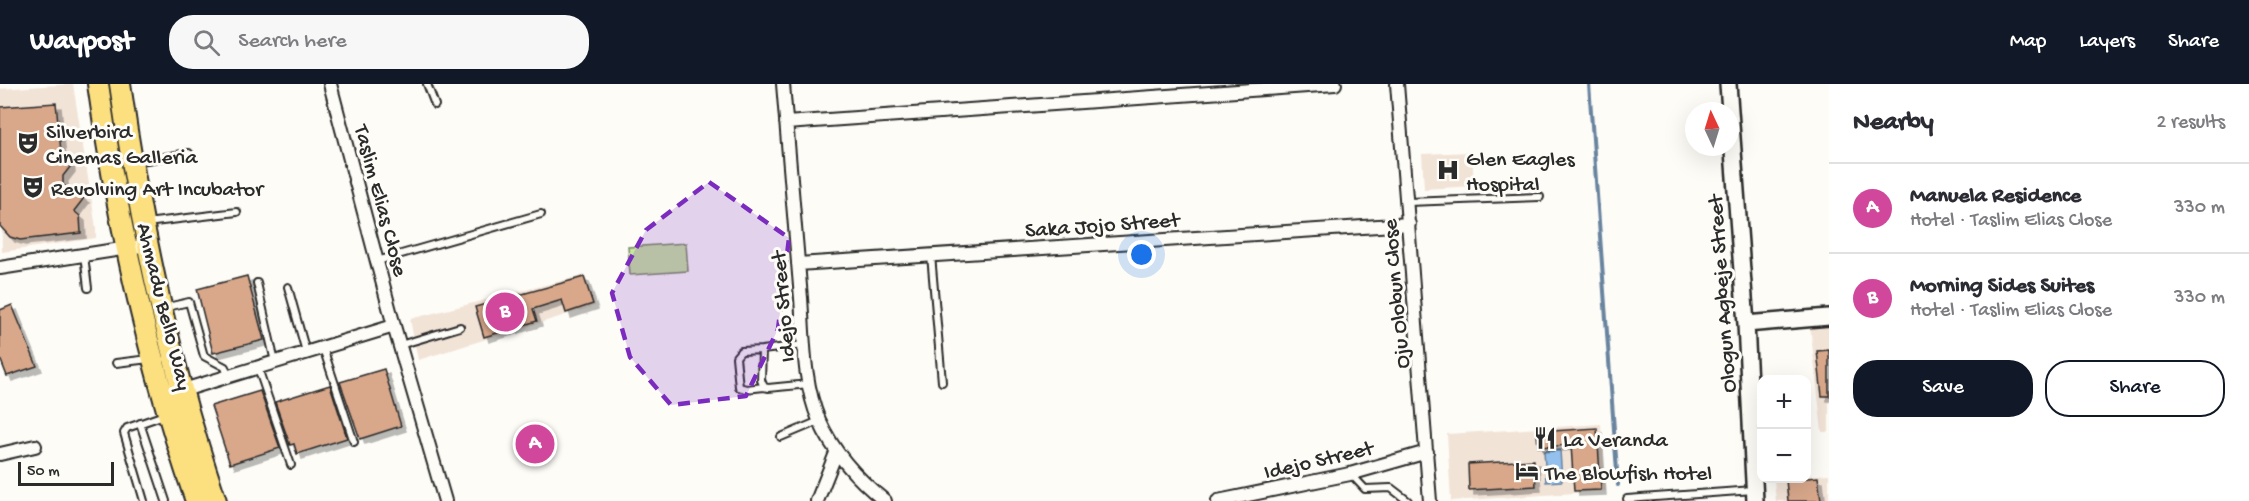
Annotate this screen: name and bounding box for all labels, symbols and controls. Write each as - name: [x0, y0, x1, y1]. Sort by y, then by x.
- search box: [169, 15, 589, 69]
- text: Waypost: [30, 26, 133, 59]
- icon: search: [190, 26, 223, 59]
- text: Search here: [238, 29, 347, 55]
- text: Map: [2010, 30, 2046, 55]
- text: Layers: [2079, 30, 2135, 55]
- text: Share: [2168, 30, 2219, 55]
- north arrow: [1685, 102, 1739, 156]
- text: Nearby: [1853, 108, 1934, 139]
- text: 2 results: [2156, 112, 2225, 135]
- place label: Silverbird Cinemas Galleria: [46, 121, 198, 172]
- street label: Taslim Elias Close: [346, 121, 412, 280]
- theatre icon: Silverbird Cinemas Galleria: [15, 130, 41, 156]
- place label: Glen Eagles Hospital: [1466, 148, 1575, 199]
- hospital icon: Glen Eagles Hospital: [1435, 157, 1461, 183]
- theatre icon: Revolving Art Incubator: [20, 174, 46, 200]
- place label: Revolving Art Incubator: [51, 178, 265, 204]
- text: Manuela Residence: [1910, 184, 2081, 210]
- street label: Ologun Agbeje Street: [1704, 192, 1744, 393]
- text: A: [1867, 197, 1878, 220]
- text: 330 m: [2174, 197, 2225, 220]
- street label: Saka Jojo Street: [1024, 208, 1182, 245]
- text: Hotel · Taslim Elias Close: [1910, 210, 2112, 233]
- street label: Oju Olobun Close: [1378, 217, 1417, 369]
- street label: Ahmadu Bello Way: [129, 221, 196, 394]
- your location: [1127, 240, 1156, 269]
- street label: Idejo Street: [767, 248, 803, 363]
- text: Morning Sides Suites: [1910, 274, 2094, 300]
- text: B: [1867, 287, 1878, 310]
- text: 330 m: [2174, 287, 2225, 310]
- pin: B: [486, 290, 524, 334]
- text: Hotel · Taslim Elias Close: [1910, 300, 2112, 323]
- button: Save: [1853, 360, 2033, 417]
- button: Share: [2045, 360, 2225, 417]
- map controls: [1757, 375, 1811, 483]
- button: +: [1757, 375, 1811, 429]
- pin: A: [516, 422, 554, 466]
- restaurant icon: La Veranda: [1532, 425, 1558, 451]
- place label: La Veranda: [1563, 429, 1668, 455]
- button: −: [1757, 429, 1811, 483]
- street label: Idejo Street: [1262, 436, 1378, 487]
- hotel icon: The Blowfish Hotel: [1514, 458, 1540, 484]
- scale bar: [18, 459, 114, 486]
- place label: The Blowfish Hotel: [1543, 462, 1712, 488]
- text: 50 m: [27, 463, 60, 482]

